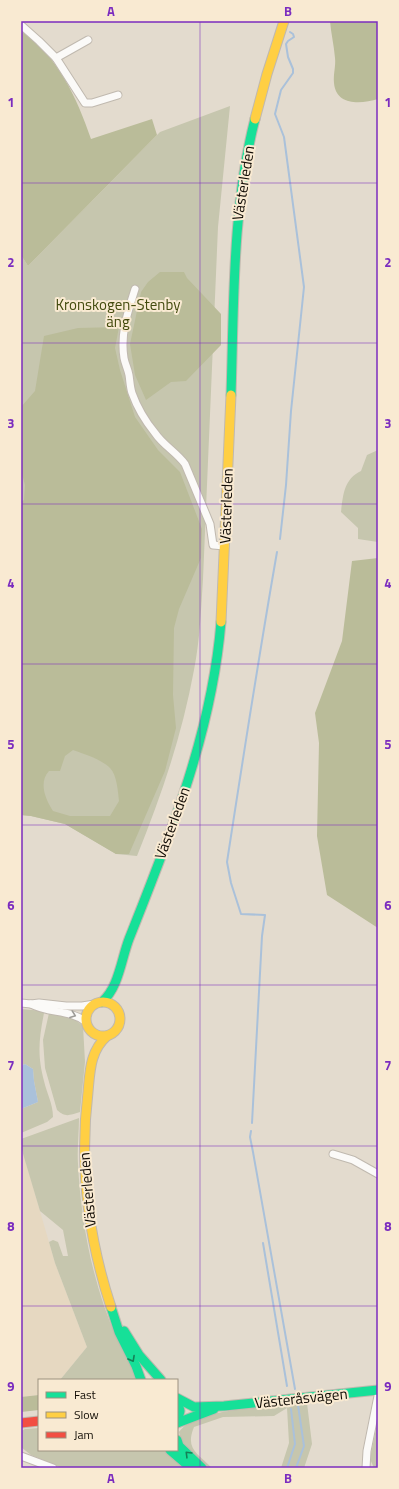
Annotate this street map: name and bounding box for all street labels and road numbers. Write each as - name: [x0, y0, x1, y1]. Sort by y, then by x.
- street label: Västerleden: [226, 144, 260, 222]
- street label: Västerleden: [213, 468, 239, 544]
- street label: Västerleden: [148, 784, 196, 862]
- street label: Västerleden: [72, 1151, 102, 1229]
- street label: Västeråsvägen: [253, 1382, 349, 1414]

